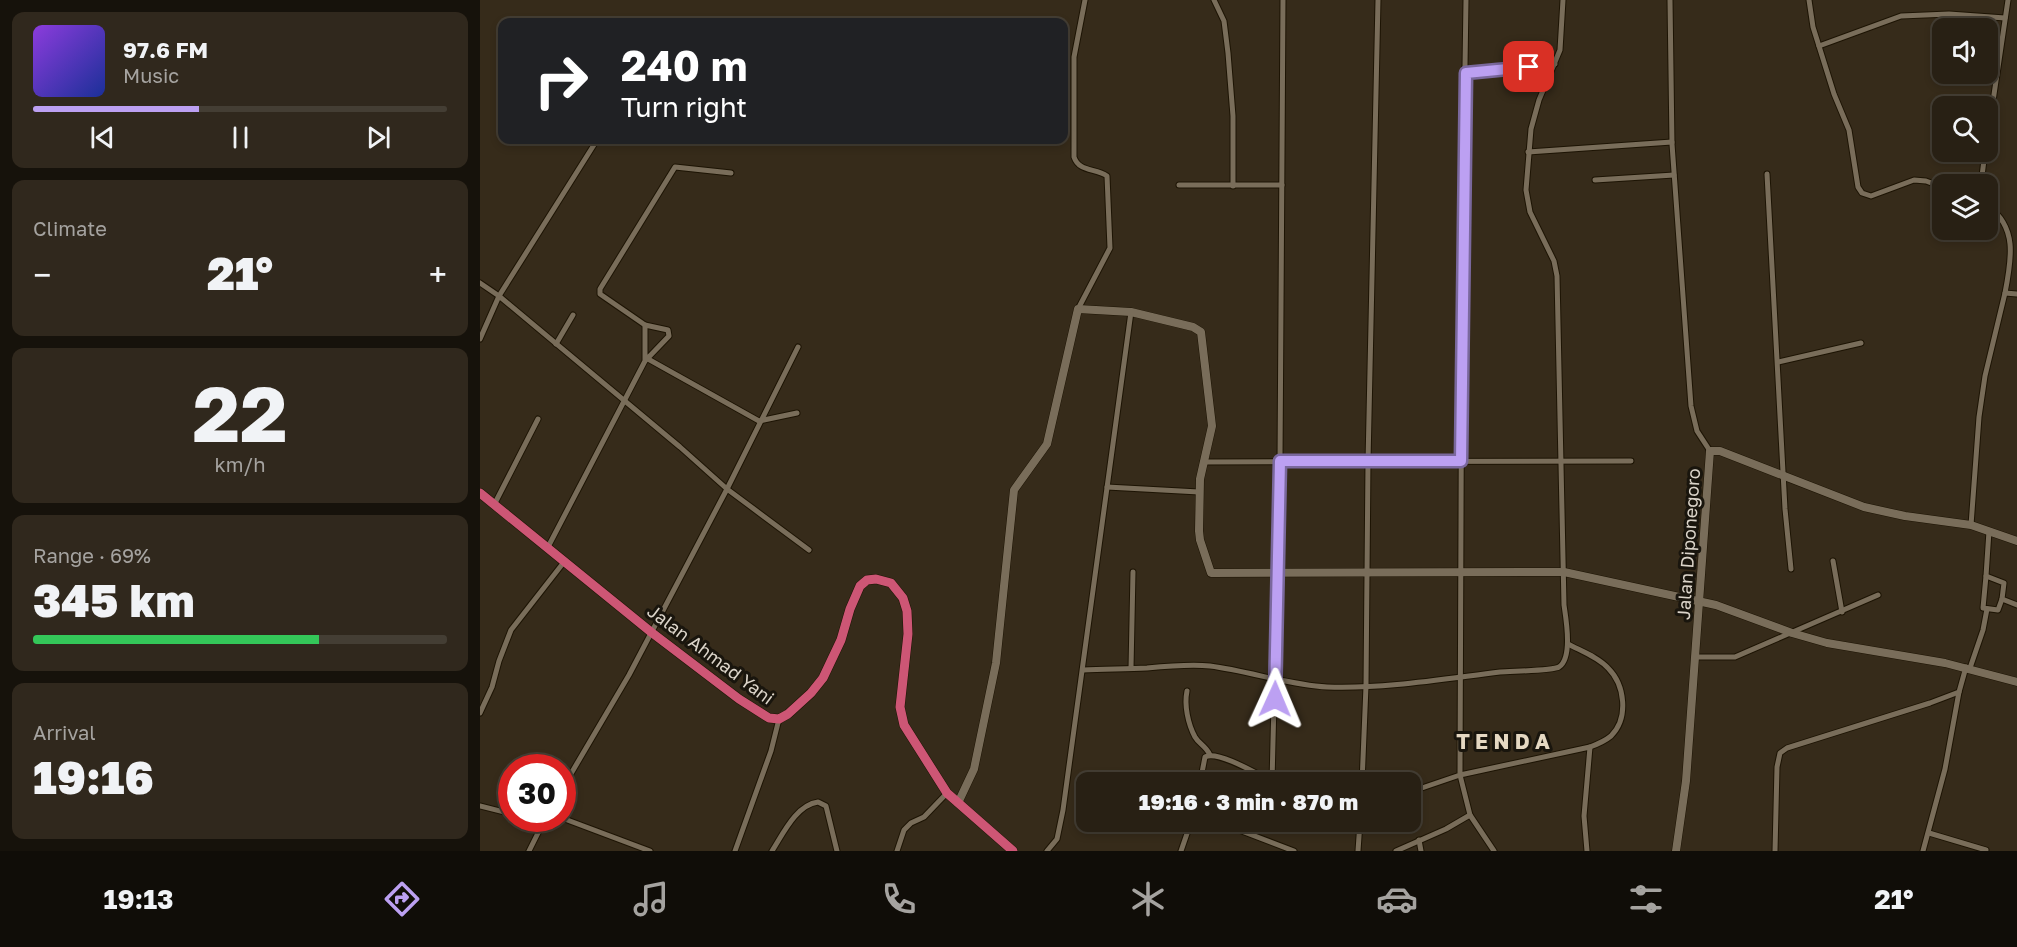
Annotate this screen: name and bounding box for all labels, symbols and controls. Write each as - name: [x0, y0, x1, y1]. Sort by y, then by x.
- map controls: [1932, 18, 1998, 240]
- button: sound: [1932, 18, 1998, 84]
- text: 97.6 FM: [123, 36, 208, 63]
- text: 240 m: [621, 40, 747, 90]
- pin: [1503, 41, 1554, 92]
- icon: right: [522, 42, 600, 120]
- icon: arrive: [1512, 50, 1545, 83]
- text: Music: [123, 63, 179, 87]
- text: Turn right: [621, 91, 747, 123]
- button: search: [1932, 96, 1998, 162]
- icon: previous: [86, 121, 119, 154]
- icon: pause: [224, 121, 257, 154]
- icon: next: [362, 121, 395, 154]
- button: layers: [1932, 174, 1998, 240]
- text: Climate: [33, 216, 107, 240]
- text: 21°: [207, 246, 273, 300]
- text: −: [33, 255, 51, 294]
- text: +: [429, 255, 447, 294]
- text: 22: [192, 366, 288, 459]
- text: km/h: [215, 452, 265, 476]
- street label: Jalan Diponegoro: [1672, 467, 1704, 621]
- text: Range · 69%: [33, 543, 151, 567]
- text: 345 km: [33, 573, 195, 627]
- street label: Jalan Ahmad Yani: [643, 599, 779, 709]
- position arrow: [1243, 667, 1307, 731]
- text: Arrival: [33, 720, 96, 744]
- district label: T E N D A: [1456, 728, 1550, 754]
- text: 19:16: [33, 750, 154, 804]
- speed limit sign: 30: [498, 754, 576, 832]
- text: 19:16 · 3 min · 870 m: [1139, 788, 1358, 815]
- icon: directions: [381, 878, 423, 920]
- icon: music: [630, 878, 672, 920]
- icon: phone: [878, 878, 920, 920]
- icon: climate: [1127, 878, 1169, 920]
- icon: car: [1376, 878, 1418, 920]
- icon: filters: [1625, 878, 1667, 920]
- text: 19:13: [103, 883, 174, 915]
- text: 21°: [1874, 883, 1913, 915]

